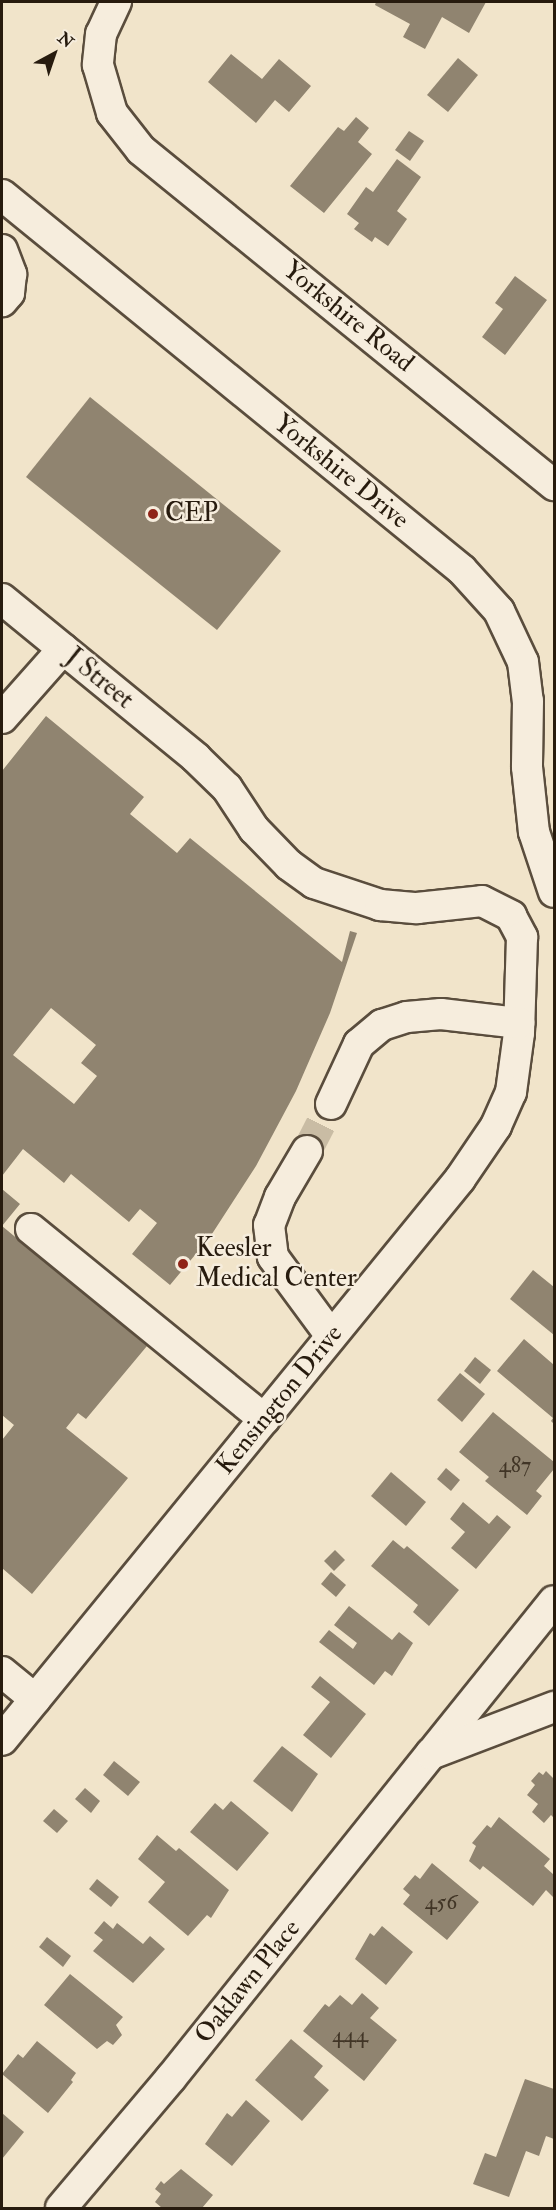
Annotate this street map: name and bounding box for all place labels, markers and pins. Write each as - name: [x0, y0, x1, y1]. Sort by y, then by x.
- place label: CEP: [165, 498, 218, 530]
- marker: CEP: [146, 507, 160, 521]
- place label: Keesler Medical Center: [196, 1233, 357, 1294]
- marker: Keesler Medical Center: [174, 1255, 192, 1273]

